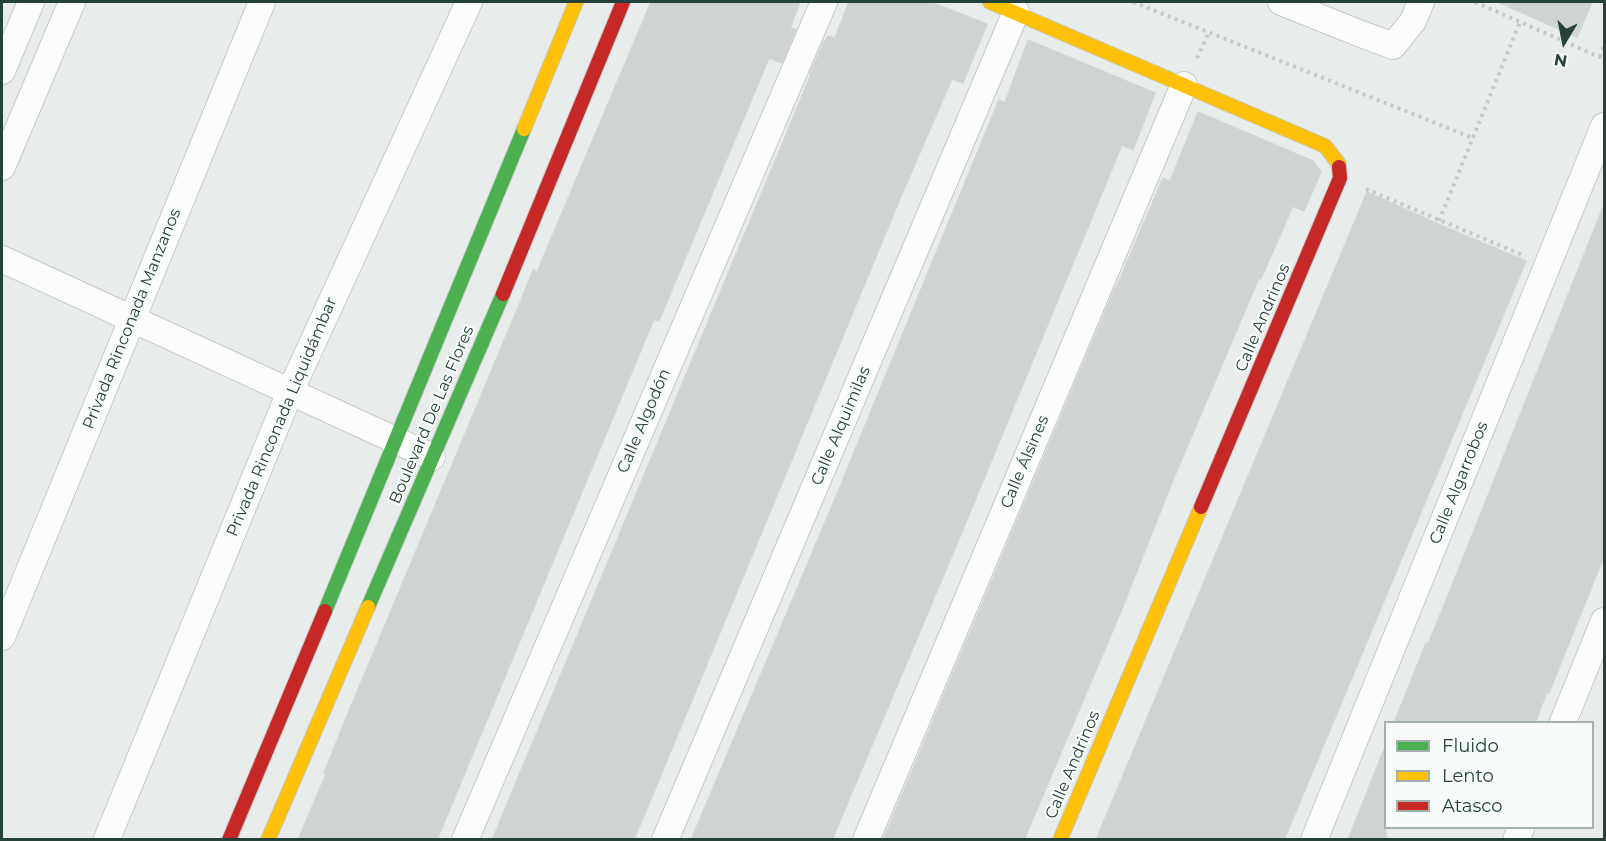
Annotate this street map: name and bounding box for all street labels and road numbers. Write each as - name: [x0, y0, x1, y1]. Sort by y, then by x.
- street label: Privada Rinconada Manzanos: [79, 206, 185, 432]
- street label: Calle Andrinos: [1232, 261, 1294, 375]
- street label: Privada Rinconada Liquidámbar: [223, 295, 341, 539]
- street label: Boulevard De Las Flores: [386, 323, 478, 507]
- street label: Calle Alquimilas: [807, 364, 875, 488]
- street label: Calle Algodón: [613, 366, 675, 476]
- street label: Calle Álsines: [997, 413, 1053, 511]
- street label: Calle Algarrobos: [1426, 419, 1492, 547]
- street label: Calle Andrinos: [1042, 708, 1104, 822]

